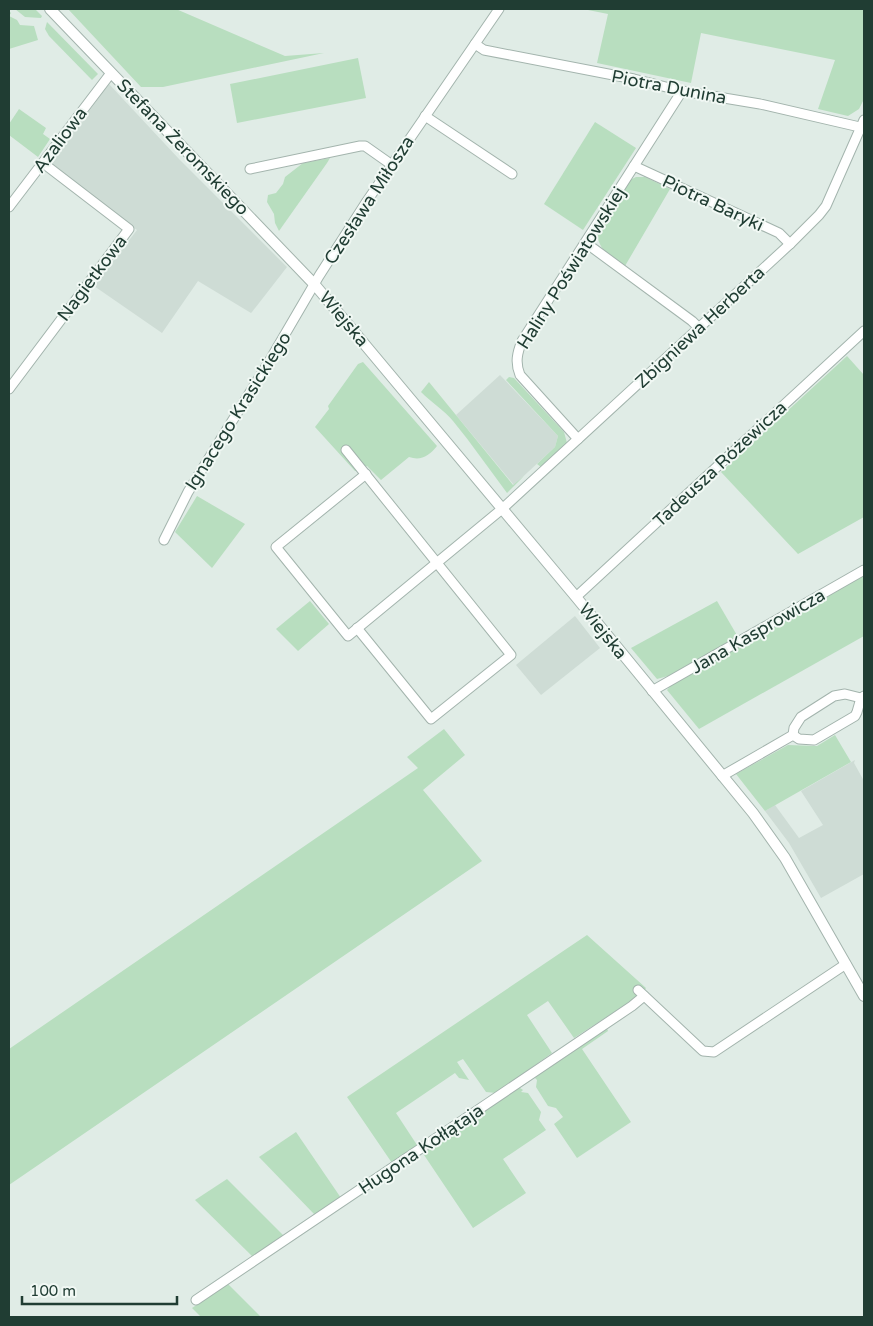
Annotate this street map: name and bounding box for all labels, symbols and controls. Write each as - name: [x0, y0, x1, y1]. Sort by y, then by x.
- street label: Piotra Dunina: [610, 65, 728, 109]
- street label: Stefana Żeromskiego: [112, 74, 254, 220]
- street label: Azaliowa: [28, 103, 92, 177]
- street label: Czesława Miłosza: [319, 132, 419, 268]
- street label: Piotra Baryki: [659, 170, 767, 236]
- street label: Haliny Poświatowskiej: [512, 183, 630, 353]
- street label: Nagietkowa: [52, 231, 132, 325]
- street label: Zbigniewa Herberta: [631, 261, 769, 393]
- street label: Wiejska: [314, 287, 374, 351]
- street label: Ignacego Krasickiego: [180, 328, 296, 494]
- street label: Tadeusza Różewicza: [649, 396, 791, 532]
- street label: Jana Kasprowicza: [687, 584, 829, 678]
- street label: Wiejska: [574, 599, 632, 663]
- street label: Hugona Kołłątaja: [354, 1099, 488, 1199]
- scale bar: [22, 1274, 178, 1306]
- text: 100 m: [30, 1282, 76, 1300]

